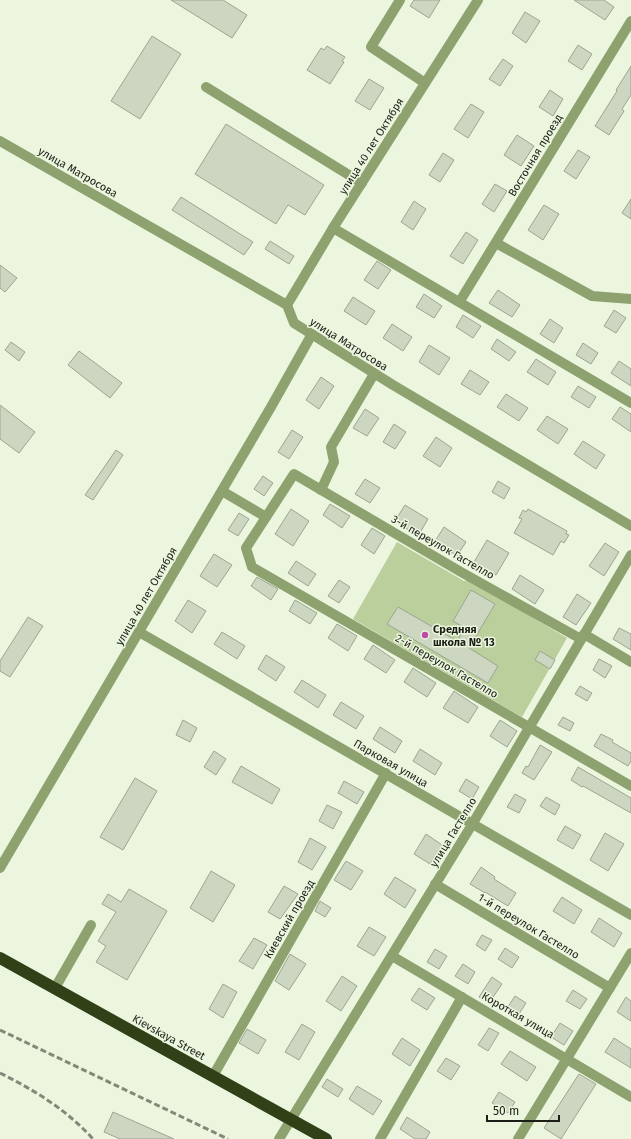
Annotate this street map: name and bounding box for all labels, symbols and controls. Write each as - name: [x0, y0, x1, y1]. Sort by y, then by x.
- street label: улица 40 лет Октября: [336, 96, 406, 197]
- street label: Восточная проезд: [506, 112, 565, 199]
- street label: улица Матросова: [36, 144, 120, 200]
- street label: улица Матросова: [307, 315, 390, 374]
- street label: 3-й переулок Гастелло: [389, 513, 496, 582]
- street label: улица 40 лет Октября: [113, 545, 180, 648]
- place label: Средняя школа № 13: [433, 623, 495, 649]
- marker: Средняя школа № 13: [420, 630, 430, 640]
- street label: 2-й переулок Гастелло: [393, 632, 500, 701]
- street label: Парковая улица: [351, 737, 430, 790]
- street label: улица Гастелло: [428, 795, 479, 869]
- street label: Киевский проезд: [262, 877, 317, 961]
- street label: 1-й переулок Гастелло: [476, 891, 582, 962]
- street label: Короткая улица: [479, 989, 556, 1041]
- street label: Kievskaya Street: [130, 1012, 207, 1063]
- scale bar: [487, 1097, 559, 1123]
- text: 50 m: [493, 1104, 519, 1118]

